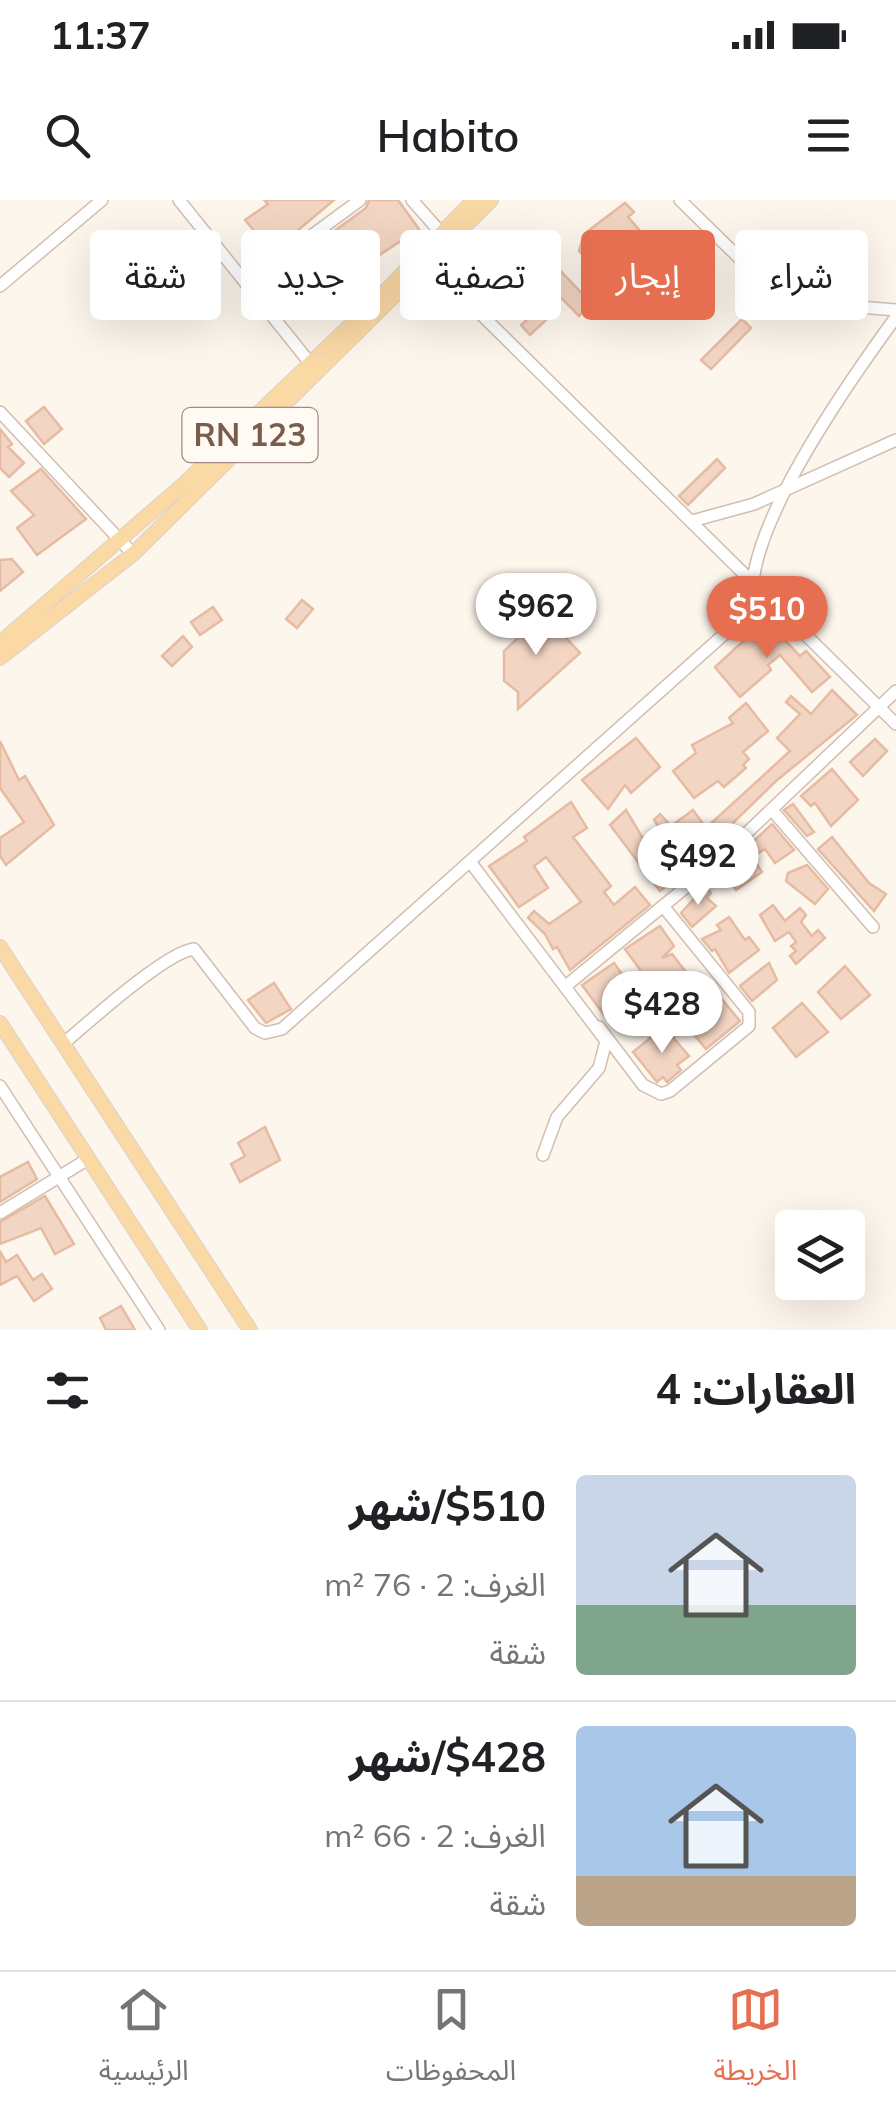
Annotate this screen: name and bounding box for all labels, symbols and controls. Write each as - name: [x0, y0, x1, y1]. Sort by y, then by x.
- text: 11:37: [50, 11, 151, 59]
- text: Habito: [377, 107, 519, 163]
- icon: search: [40, 108, 95, 163]
- icon: menu: [801, 108, 856, 163]
- chip: شقة: [90, 230, 221, 320]
- chip: جديد: [241, 230, 380, 320]
- chip: تصفية: [400, 230, 561, 320]
- chip: إيجار: [581, 230, 715, 320]
- chip: شراء: [735, 230, 868, 320]
- road number: RN 123: [182, 408, 318, 462]
- pin: $962: [477, 573, 595, 658]
- pin: $510: [708, 576, 826, 661]
- text: $962: [498, 585, 574, 625]
- text: $510: [729, 588, 805, 628]
- pin: $492: [639, 823, 757, 908]
- text: $492: [660, 835, 736, 875]
- pin: $428: [603, 971, 721, 1056]
- text: $428: [624, 983, 700, 1023]
- map controls: [775, 1210, 865, 1300]
- button: layers: [775, 1210, 865, 1300]
- text: العقارات: 4: [656, 1362, 856, 1415]
- icon: filters: [40, 1363, 95, 1418]
- text: $510/شهر: [349, 1479, 546, 1532]
- icon: home: [656, 1515, 776, 1635]
- text: الغرف: 2 · 76 m²: [324, 1564, 546, 1604]
- text: شقة: [490, 1632, 546, 1672]
- text: $428/شهر: [349, 1730, 546, 1783]
- icon: home: [656, 1766, 776, 1886]
- text: الغرف: 2 · 66 m²: [324, 1815, 546, 1855]
- text: شقة: [490, 1883, 546, 1923]
- tab: الرئيسية: [99, 1982, 189, 2101]
- tab: المحفوظات: [386, 1982, 516, 2101]
- tab: الخريطة: [713, 1982, 797, 2101]

